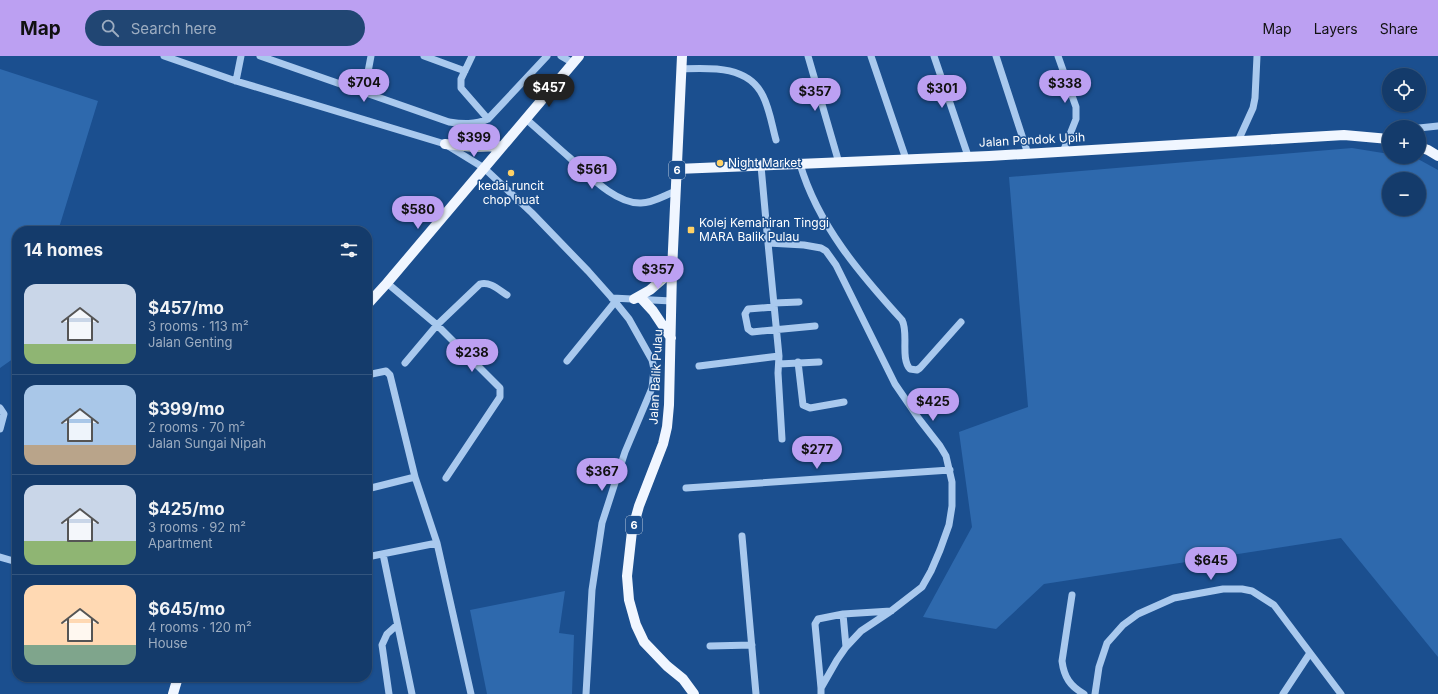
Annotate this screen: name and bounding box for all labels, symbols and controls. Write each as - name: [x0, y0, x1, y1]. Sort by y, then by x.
- search box: [85, 10, 365, 46]
- text: Map: [20, 17, 61, 40]
- icon: search: [99, 17, 121, 39]
- text: Search here: [131, 19, 216, 38]
- text: Map: [1263, 20, 1292, 37]
- text: Layers: [1314, 20, 1358, 37]
- text: Share: [1380, 20, 1418, 37]
- map controls: [1382, 68, 1426, 216]
- button: locate: [1382, 68, 1426, 112]
- pin: $704: [340, 69, 388, 103]
- pin: $338: [1041, 70, 1089, 104]
- text: $704: [347, 74, 381, 90]
- pin: $457: [525, 74, 573, 108]
- pin: $301: [918, 75, 966, 109]
- text: $338: [1048, 75, 1082, 91]
- pin: $357: [791, 78, 839, 112]
- text: $457: [532, 79, 566, 95]
- text: $301: [926, 80, 958, 96]
- text: $357: [799, 83, 831, 99]
- button: +: [1382, 120, 1426, 164]
- pin: $399: [450, 124, 498, 158]
- text: $399: [457, 129, 491, 145]
- street label: Jalan Pondok Upih: [978, 129, 1085, 150]
- place label: Night Market: [728, 155, 801, 170]
- pin: $561: [568, 156, 616, 190]
- marker: Night Market: [715, 158, 725, 168]
- text: $561: [577, 161, 607, 177]
- road number: 6: [669, 161, 685, 179]
- marker: kedai runcit chop huat: [506, 168, 516, 178]
- button: −: [1382, 172, 1426, 216]
- place label: kedai runcit chop huat: [478, 178, 544, 207]
- pin: $580: [394, 196, 442, 230]
- text: $580: [401, 201, 435, 217]
- place label: Kolej Kemahiran Tinggi MARA Balik Pulau: [699, 215, 829, 244]
- marker: Kolej Kemahiran Tinggi MARA Balik Pulau: [686, 225, 696, 235]
- icon: filters: [338, 239, 360, 261]
- text: 14 homes: [24, 240, 103, 260]
- pin: $357: [634, 256, 682, 290]
- text: $357: [642, 261, 674, 277]
- text: $457/mo: [148, 298, 224, 318]
- icon: home: [56, 300, 104, 348]
- text: 3 rooms · 113 m²: [148, 318, 249, 334]
- street label: Jalan Balik Pulau: [646, 329, 665, 425]
- text: Jalan Genting: [148, 334, 233, 350]
- pin: $238: [448, 339, 496, 373]
- text: $238: [455, 344, 489, 360]
- pin: $425: [909, 388, 957, 422]
- text: $425: [916, 393, 950, 409]
- text: $399/mo: [148, 399, 225, 419]
- icon: home: [56, 401, 104, 449]
- text: 2 rooms · 70 m²: [148, 419, 245, 435]
- text: Jalan Sungai Nipah: [148, 435, 266, 451]
- pin: $277: [793, 436, 841, 470]
- text: $277: [801, 441, 833, 457]
- pin: $367: [578, 458, 626, 492]
- text: $367: [586, 463, 618, 479]
- text: $425/mo: [148, 499, 225, 519]
- icon: home: [56, 501, 104, 549]
- road number: 6: [626, 516, 642, 534]
- text: 3 rooms · 92 m²: [148, 519, 246, 535]
- text: Apartment: [148, 535, 213, 551]
- pin: $645: [1187, 547, 1235, 581]
- text: $645: [1194, 552, 1228, 568]
- text: $645/mo: [148, 599, 225, 619]
- icon: home: [56, 601, 104, 649]
- text: 4 rooms · 120 m²: [148, 619, 252, 635]
- text: House: [148, 635, 188, 651]

